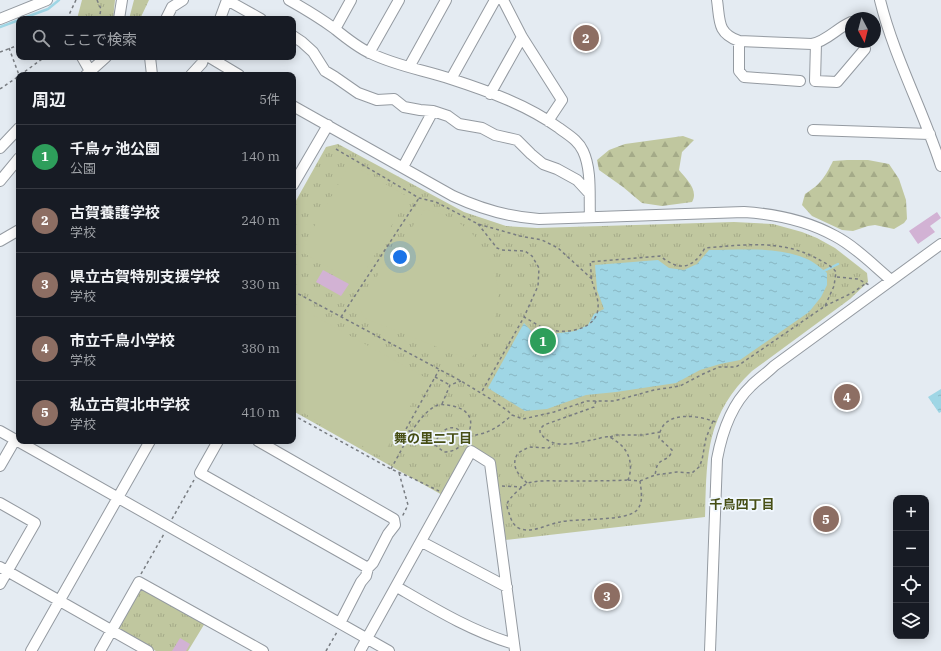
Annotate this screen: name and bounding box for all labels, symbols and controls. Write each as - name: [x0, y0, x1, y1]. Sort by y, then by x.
- north arrow: [845, 12, 881, 48]
- search box: [16, 16, 296, 60]
- pin: 2: [573, 23, 599, 53]
- icon: search: [30, 27, 52, 49]
- text: ここで検索: [62, 30, 137, 49]
- text: 周辺: [32, 89, 66, 111]
- text: 5件: [259, 91, 280, 108]
- text: 千鳥ヶ池公園: [70, 139, 160, 158]
- text: 1: [41, 148, 49, 165]
- text: 140 m: [241, 148, 280, 165]
- text: 公園: [70, 160, 96, 177]
- text: 古賀養護学校: [70, 203, 160, 222]
- text: 2: [41, 212, 49, 229]
- text: 240 m: [241, 212, 280, 229]
- text: 学校: [70, 224, 96, 241]
- your location: [390, 247, 410, 267]
- text: 県立古賀特別支援学校: [70, 267, 220, 286]
- text: 3: [41, 276, 49, 293]
- text: 330 m: [241, 276, 280, 293]
- text: 学校: [70, 288, 96, 305]
- pin: 1: [530, 326, 556, 356]
- text: 市立千鳥小学校: [70, 331, 175, 350]
- text: 4: [41, 340, 49, 357]
- text: 380 m: [241, 340, 280, 357]
- text: 学校: [70, 352, 96, 369]
- pin: 4: [834, 382, 860, 412]
- text: 私立古賀北中学校: [70, 395, 190, 414]
- text: 5: [41, 404, 49, 421]
- text: 410 m: [241, 404, 280, 421]
- text: 学校: [70, 416, 96, 433]
- district label: 舞の里二丁目: [394, 430, 472, 447]
- map controls: [893, 495, 929, 639]
- button: +: [893, 495, 929, 531]
- district label: 千鳥四丁目: [709, 496, 775, 513]
- pin: 5: [813, 504, 839, 534]
- button: −: [893, 531, 929, 567]
- button: locate: [893, 567, 929, 603]
- pin: 3: [594, 581, 620, 611]
- button: layers: [893, 603, 929, 639]

